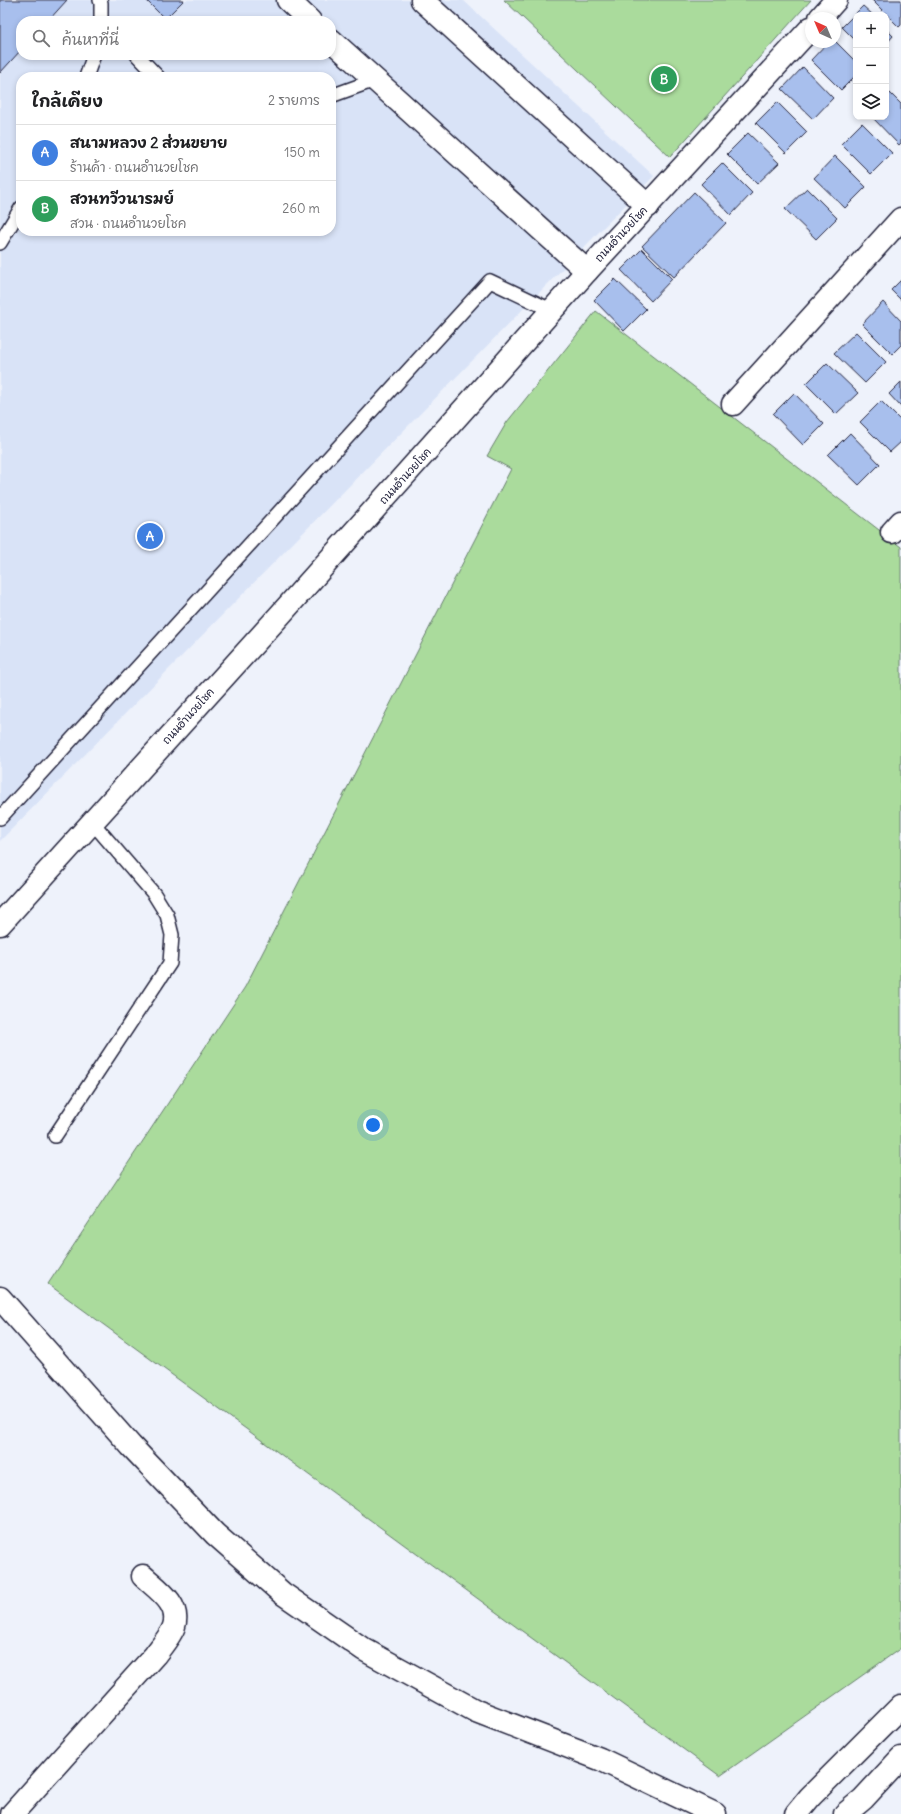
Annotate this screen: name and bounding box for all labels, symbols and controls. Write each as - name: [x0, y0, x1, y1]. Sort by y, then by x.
- north arrow: [805, 12, 841, 48]
- map controls: [853, 12, 889, 120]
- button: +: [853, 12, 889, 48]
- search box: [16, 16, 336, 60]
- icon: search: [30, 27, 52, 49]
- text: ค้นหาที่นี่: [62, 30, 119, 49]
- button: −: [853, 48, 889, 84]
- pin: B: [651, 64, 677, 94]
- button: layers: [853, 84, 889, 120]
- text: ใกล้เคียง: [32, 90, 103, 112]
- text: 2 รายการ: [268, 92, 320, 109]
- text: สนามหลวง 2 ส่วนขยาย: [70, 133, 228, 152]
- text: A: [41, 144, 49, 161]
- text: 150 m: [284, 144, 320, 161]
- text: ร้านค้า · ถนนอำนวยโชค: [70, 159, 199, 176]
- text: สวนทวีวนารมย์: [70, 189, 174, 208]
- text: B: [41, 200, 49, 217]
- text: 260 m: [282, 200, 320, 217]
- street label: ถนนอำนวยโชค: [591, 203, 650, 265]
- text: สวน · ถนนอำนวยโชค: [70, 215, 186, 232]
- street label: ถนนอำนวยโชค: [375, 444, 434, 507]
- pin: A: [137, 521, 163, 551]
- street label: ถนนอำนวยโชค: [158, 684, 217, 747]
- your location: [363, 1115, 383, 1135]

